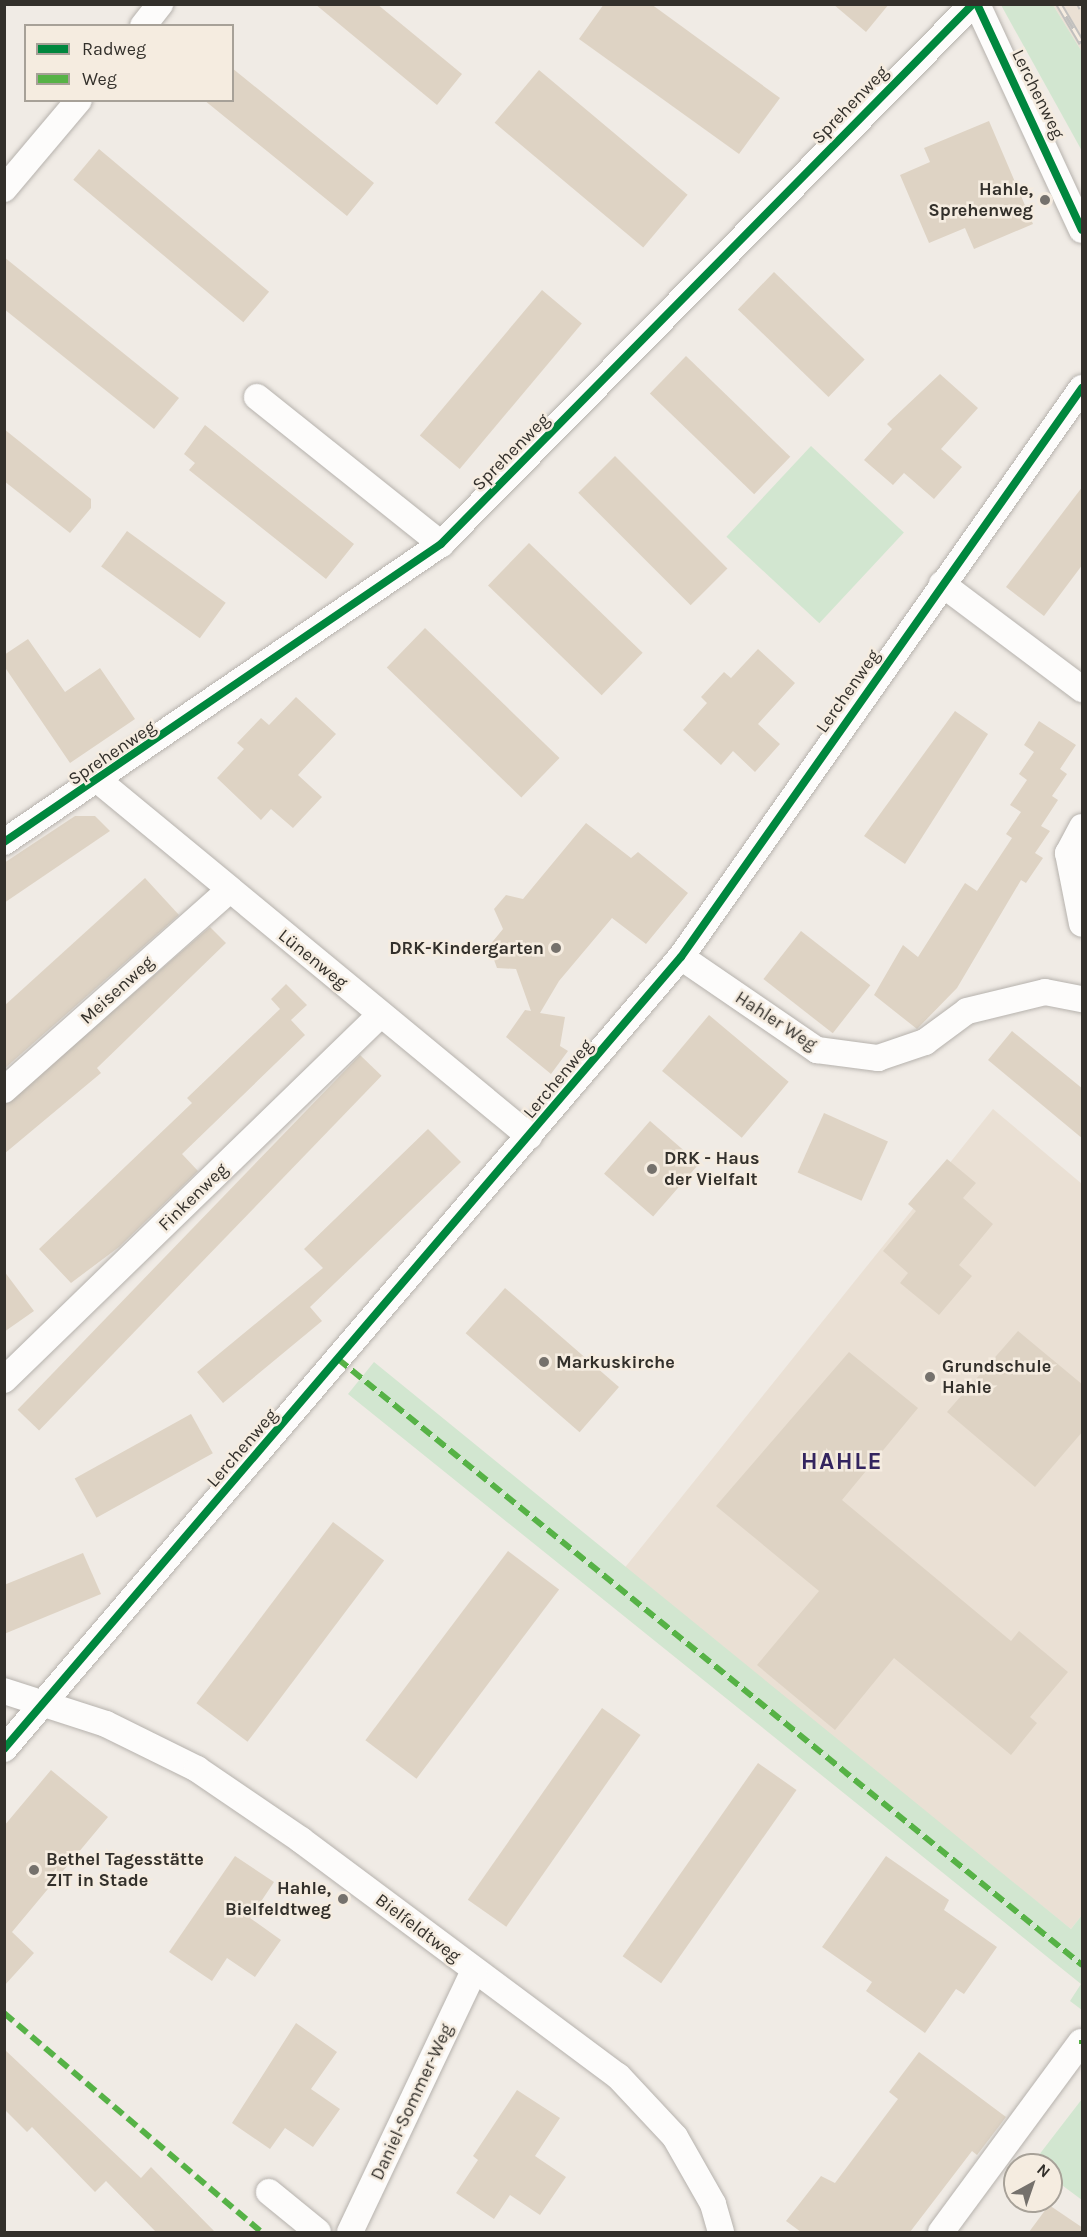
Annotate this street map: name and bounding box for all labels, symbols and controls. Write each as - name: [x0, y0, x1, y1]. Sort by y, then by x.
- legend: [24, 24, 234, 102]
- text: Radweg: [82, 38, 146, 60]
- street label: Lerchenweg: [1007, 46, 1069, 142]
- street label: Sprehenweg: [807, 61, 893, 149]
- text: Weg: [82, 68, 117, 90]
- place label: Hahle, Sprehenweg: [928, 179, 1033, 222]
- marker: Hahle, Sprehenweg: [1038, 193, 1052, 207]
- street label: Sprehenweg: [468, 409, 554, 495]
- street label: Lerchenweg: [811, 645, 885, 737]
- street label: Sprehenweg: [64, 716, 160, 790]
- street label: Lünenweg: [274, 925, 352, 993]
- place label: DRK-Kindergarten: [389, 937, 544, 959]
- marker: DRK-Kindergarten: [549, 941, 563, 955]
- street label: Meisenweg: [76, 951, 158, 1029]
- street label: Hahler Weg: [731, 987, 821, 1055]
- street label: Lerchenweg: [519, 1035, 597, 1123]
- place label: DRK - Haus der Vielfalt: [664, 1148, 760, 1190]
- street label: Finkenweg: [154, 1159, 232, 1235]
- marker: DRK - Haus der Vielfalt: [645, 1162, 659, 1176]
- place label: Markuskirche: [556, 1351, 675, 1373]
- marker: Markuskirche: [537, 1355, 551, 1369]
- place label: Grundschule Hahle: [942, 1356, 1051, 1398]
- marker: Grundschule Hahle: [923, 1370, 937, 1384]
- street label: Lerchenweg: [202, 1404, 282, 1492]
- district label: HAHLE: [801, 1448, 883, 1476]
- place label: Bethel Tagesstätte ZIT in Stade: [46, 1849, 204, 1892]
- marker: Bethel Tagesstätte ZIT in Stade: [27, 1863, 41, 1877]
- place label: Hahle, Bielfeldtweg: [225, 1878, 331, 1920]
- street label: Bielfeldtweg: [371, 1889, 465, 1967]
- marker: Hahle, Bielfeldtweg: [336, 1892, 350, 1906]
- street label: Daniel-Sommer-Weg: [366, 2020, 458, 2184]
- north arrow: [1003, 2153, 1063, 2213]
- text: N: [1033, 2159, 1054, 2181]

